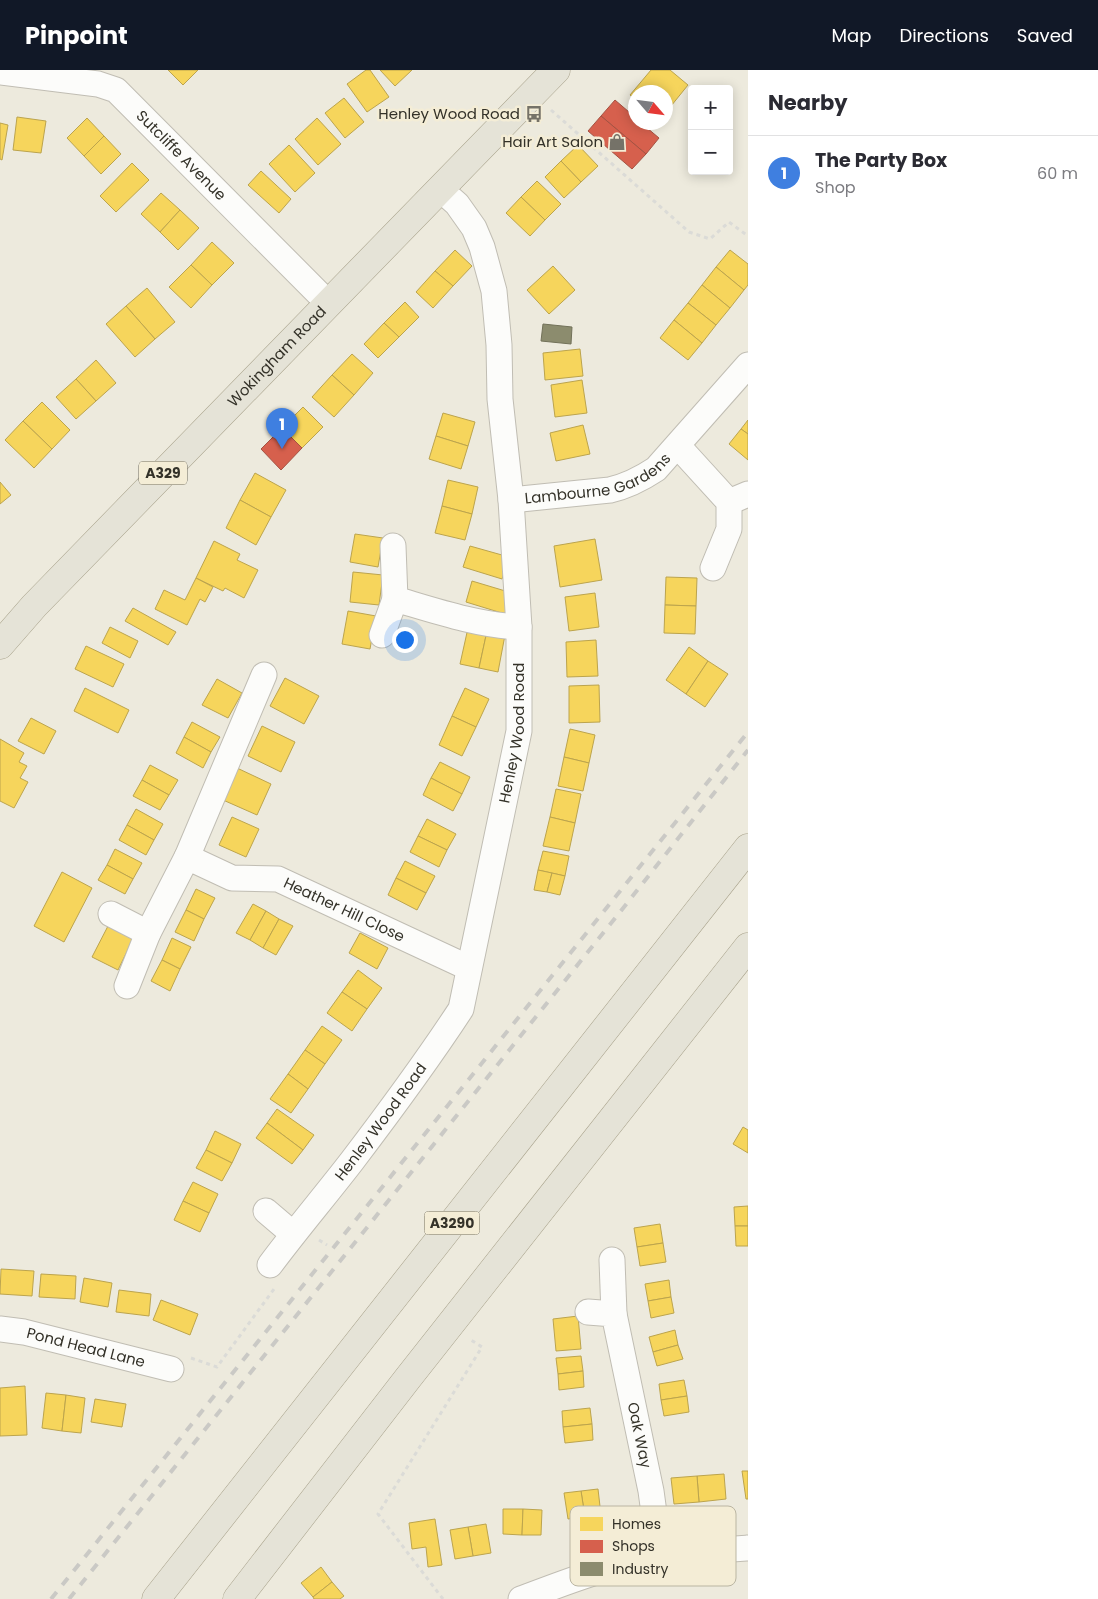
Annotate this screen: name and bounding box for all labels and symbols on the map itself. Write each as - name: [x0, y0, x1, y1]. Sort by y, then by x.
- north arrow: [628, 85, 673, 130]
- place label: Henley Wood Road: [378, 103, 520, 124]
- bus stop icon: Henley Wood Road: [524, 104, 544, 124]
- street label: Sutcliffe Avenue: [132, 105, 231, 205]
- place label: Hair Art Salon: [502, 131, 603, 152]
- shop icon: Hair Art Salon: [607, 132, 627, 152]
- street label: Wokingham Road: [222, 301, 331, 411]
- pin: 1: [266, 408, 298, 449]
- street label: Lambourne Gardens: [524, 448, 675, 509]
- road number: A329: [139, 462, 187, 484]
- your location: [392, 627, 418, 653]
- street label: Henley Wood Road: [493, 663, 529, 805]
- street label: Heather Hill Close: [280, 872, 408, 947]
- street label: Henley Wood Road: [330, 1058, 431, 1185]
- road number: A3290: [424, 1212, 480, 1234]
- street label: Pond Head Lane: [24, 1322, 148, 1372]
- street label: Oak Way: [623, 1400, 657, 1471]
- legend: [570, 1506, 736, 1586]
- text: Homes: [612, 1514, 661, 1534]
- text: Shops: [612, 1536, 655, 1556]
- text: Industry: [612, 1559, 668, 1579]

